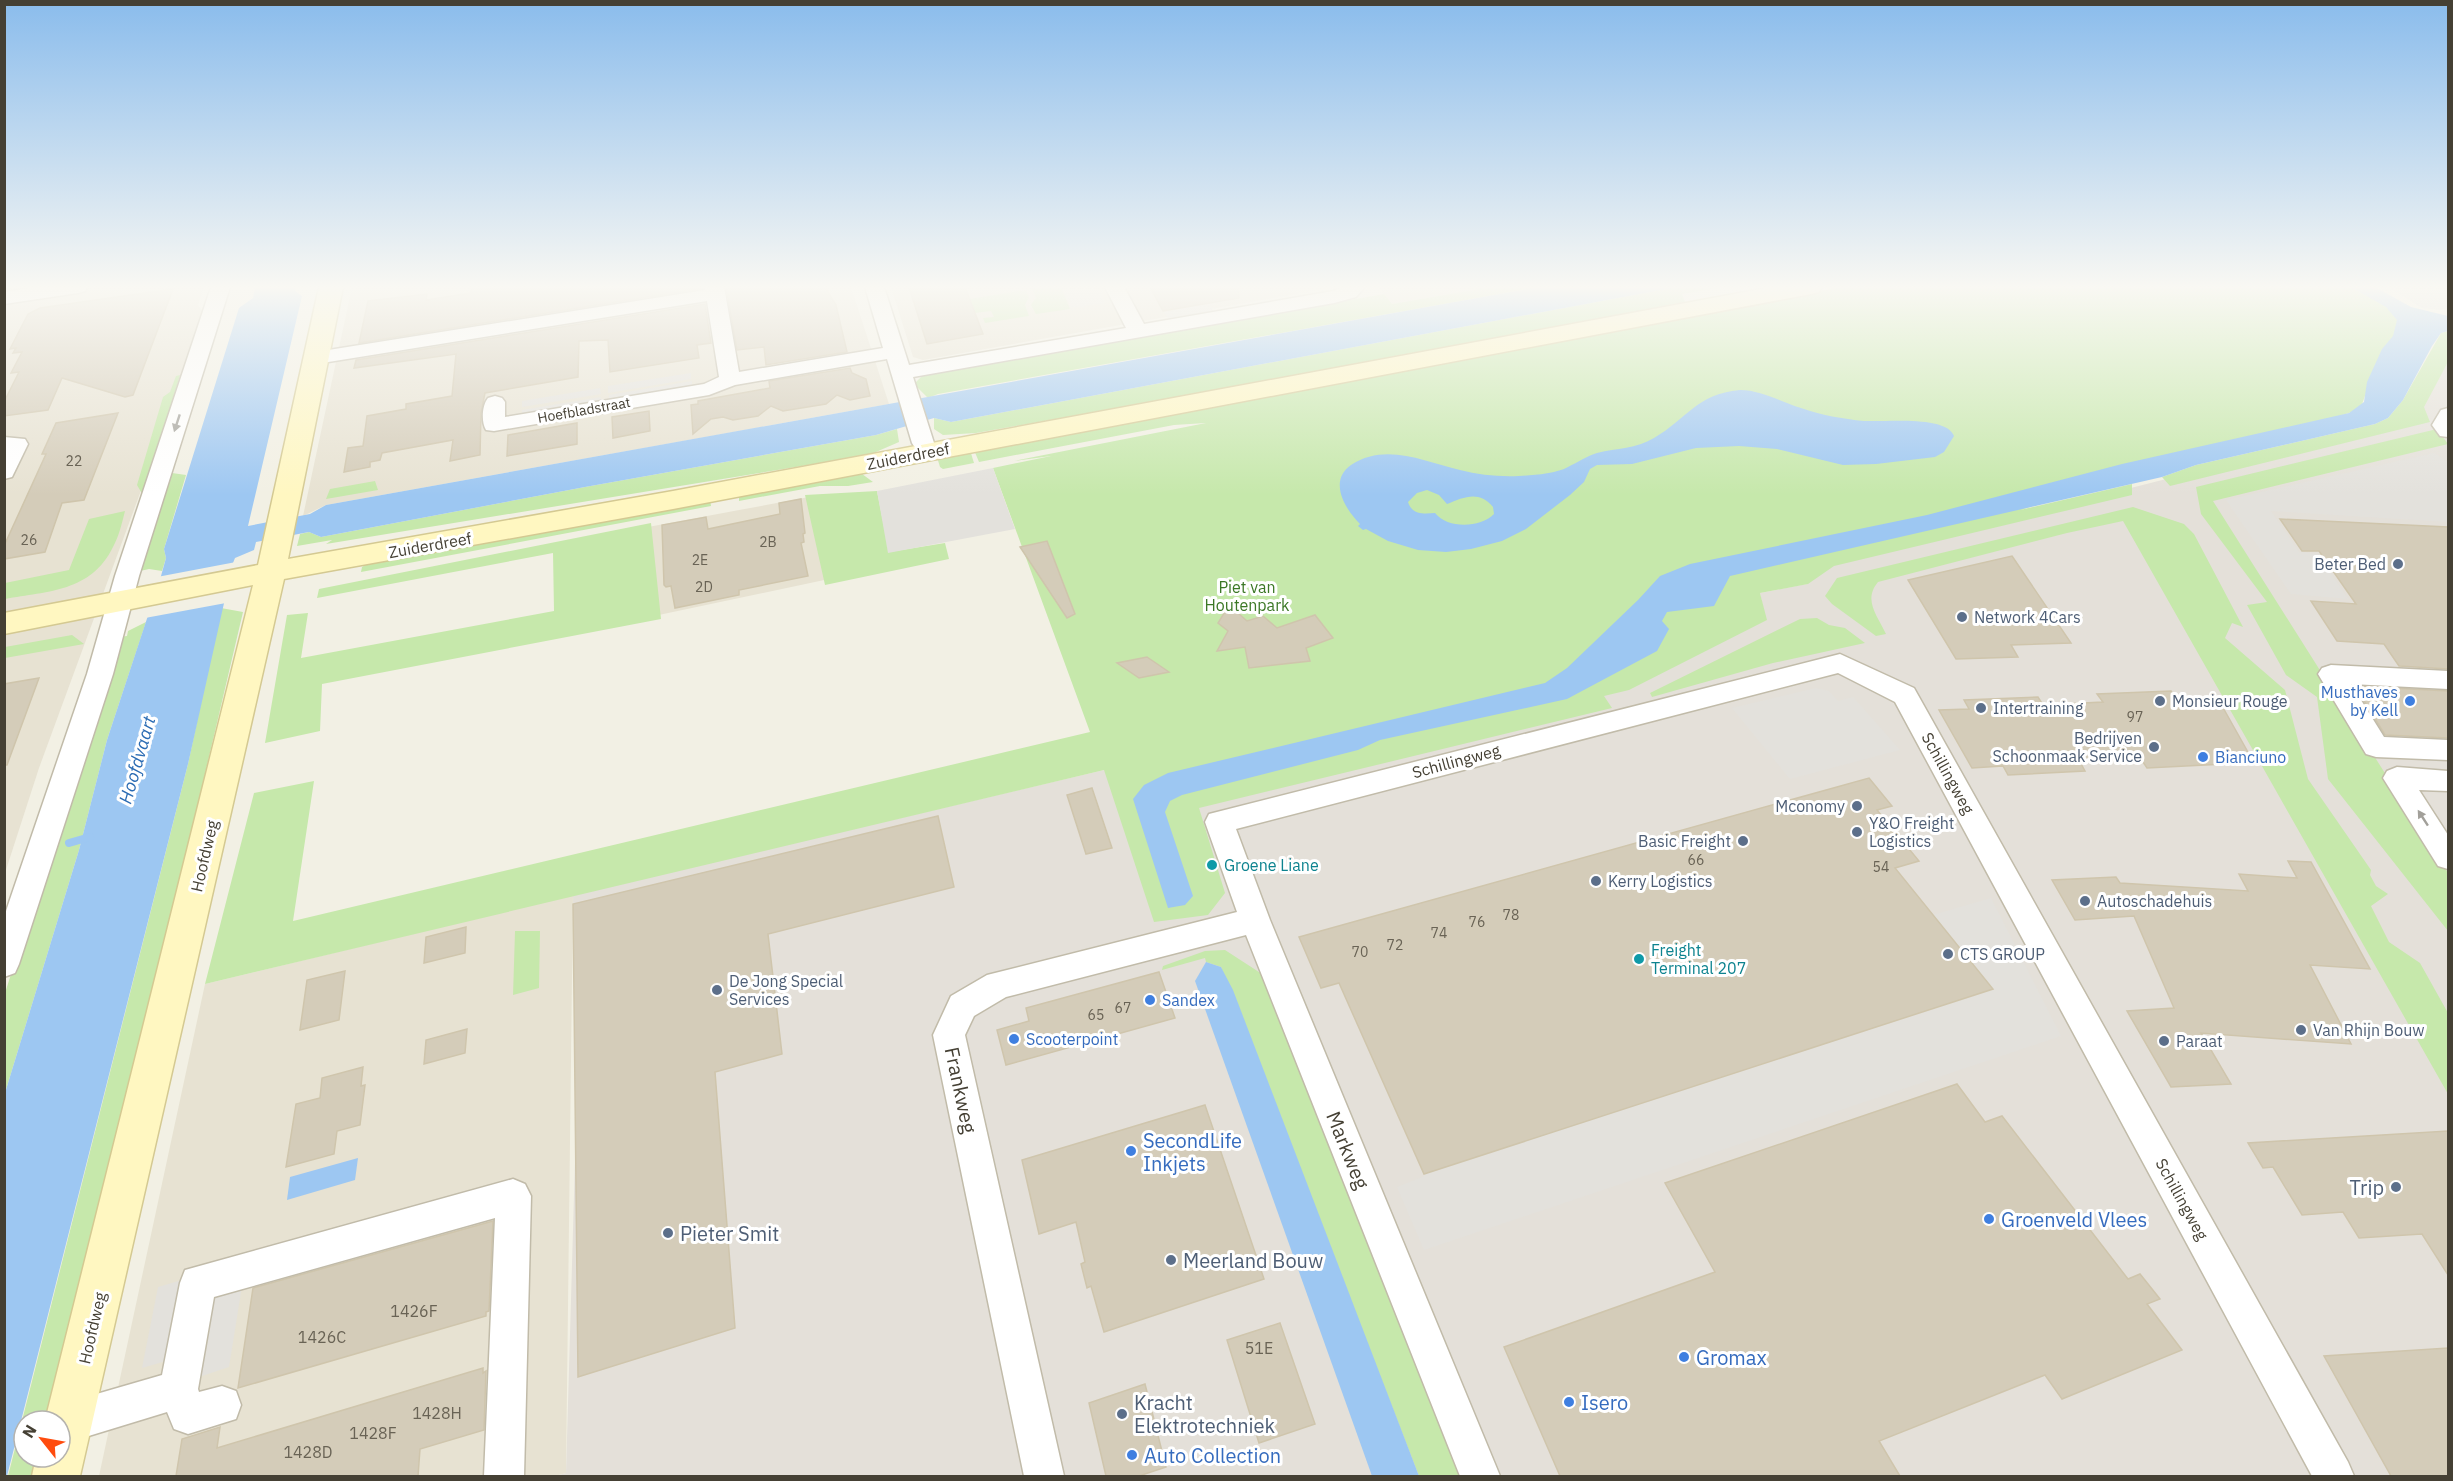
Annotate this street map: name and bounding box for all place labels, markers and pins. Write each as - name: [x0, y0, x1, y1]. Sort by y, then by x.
- place label: Beter Bed: [2314, 554, 2386, 574]
- marker: Beter Bed: [2391, 557, 2405, 571]
- place label: Network 4Cars: [1974, 607, 2081, 627]
- marker: Network 4Cars: [1955, 610, 1969, 624]
- place label: Musthaves by Kell: [2321, 682, 2398, 720]
- place label: Monsieur Rouge: [2172, 691, 2288, 711]
- marker: Monsieur Rouge: [2153, 694, 2167, 708]
- marker: Musthaves by Kell: [2403, 694, 2417, 708]
- place label: Intertraining: [1993, 698, 2084, 718]
- marker: Intertraining: [1974, 701, 1988, 715]
- place label: Bedrijven Schoonmaak Service: [1993, 728, 2142, 766]
- marker: Bedrijven Schoonmaak Service: [2147, 740, 2161, 754]
- place label: Bianciuno: [2215, 747, 2286, 767]
- marker: Bianciuno: [2196, 750, 2210, 764]
- place label: Mconomy: [1775, 796, 1845, 816]
- marker: Mconomy: [1850, 799, 1864, 813]
- place label: Y&O Freight Logistics: [1869, 813, 1954, 851]
- marker: Y&O Freight Logistics: [1850, 825, 1864, 839]
- place label: Basic Freight: [1638, 831, 1731, 851]
- marker: Basic Freight: [1736, 834, 1750, 848]
- place label: Groene Liane: [1224, 855, 1319, 875]
- marker: Groene Liane: [1205, 858, 1219, 872]
- place label: Kerry Logistics: [1608, 871, 1713, 891]
- marker: Kerry Logistics: [1589, 874, 1603, 888]
- place label: Autoschadehuis: [2097, 891, 2212, 911]
- marker: Autoschadehuis: [2078, 894, 2092, 908]
- place label: Freight Terminal 207: [1651, 940, 1746, 978]
- place label: CTS GROUP: [1960, 944, 2045, 964]
- marker: CTS GROUP: [1941, 947, 1955, 961]
- marker: Freight Terminal 207: [1632, 952, 1646, 966]
- place label: De Jong Special Services: [729, 971, 843, 1009]
- marker: De Jong Special Services: [710, 983, 724, 997]
- place label: Sandex: [1162, 990, 1215, 1010]
- marker: Sandex: [1143, 993, 1157, 1007]
- place label: Van Rhijn Bouw: [2313, 1020, 2425, 1040]
- marker: Van Rhijn Bouw: [2294, 1023, 2308, 1037]
- place label: Scooterpoint: [1026, 1029, 1118, 1049]
- place label: Paraat: [2176, 1031, 2223, 1051]
- marker: Scooterpoint: [1007, 1032, 1021, 1046]
- marker: Paraat: [2157, 1034, 2171, 1048]
- place label: SecondLife Inkjets: [1143, 1127, 1242, 1177]
- marker: SecondLife Inkjets: [1124, 1144, 1138, 1158]
- place label: Trip: [2350, 1174, 2384, 1201]
- marker: Trip: [2389, 1180, 2403, 1194]
- place label: Groenveld Vlees: [2001, 1206, 2147, 1233]
- marker: Groenveld Vlees: [1982, 1212, 1996, 1226]
- place label: Pieter Smit: [680, 1220, 779, 1247]
- marker: Pieter Smit: [661, 1226, 675, 1240]
- place label: Meerland Bouw: [1183, 1247, 1323, 1274]
- marker: Meerland Bouw: [1164, 1253, 1178, 1267]
- place label: Gromax: [1696, 1344, 1767, 1371]
- marker: Gromax: [1677, 1350, 1691, 1364]
- place label: Kracht Elektrotechniek: [1134, 1389, 1276, 1439]
- place label: Isero: [1581, 1389, 1628, 1416]
- marker: Isero: [1562, 1395, 1576, 1409]
- marker: Kracht Elektrotechniek: [1115, 1407, 1129, 1421]
- place label: Auto Collection: [1144, 1442, 1281, 1469]
- marker: Auto Collection: [1125, 1448, 1139, 1462]

